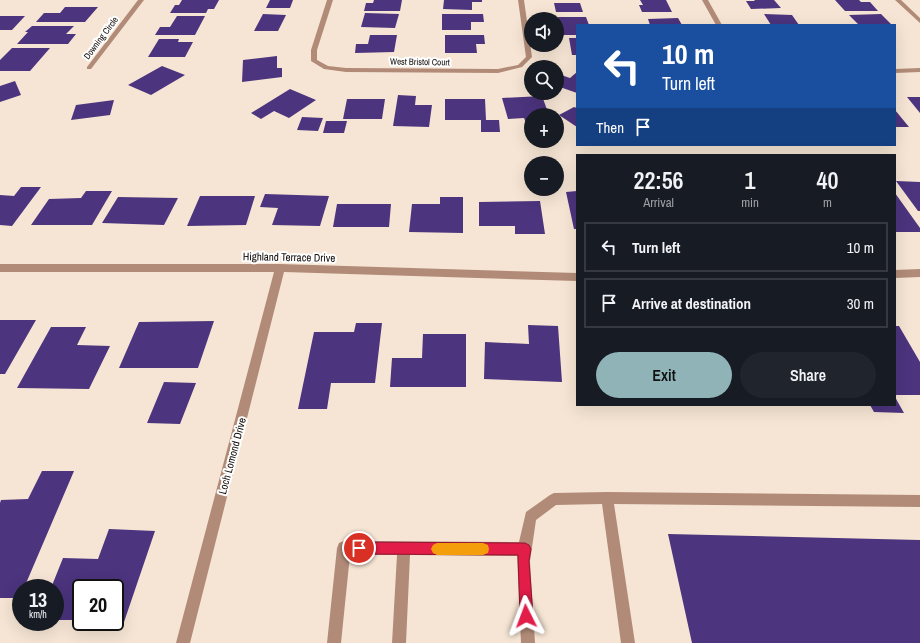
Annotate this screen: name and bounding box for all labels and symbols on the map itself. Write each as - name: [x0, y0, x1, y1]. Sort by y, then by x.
- street label: Downing Circle: [81, 14, 121, 62]
- street label: West Bristol Court: [390, 55, 450, 69]
- street label: Highland Terrace Drive: [243, 249, 335, 265]
- street label: Loch Lomond Drive: [215, 416, 249, 496]
- pin: [342, 531, 376, 565]
- speed limit sign: 20: [72, 579, 124, 631]
- position arrow: [505, 595, 547, 637]

